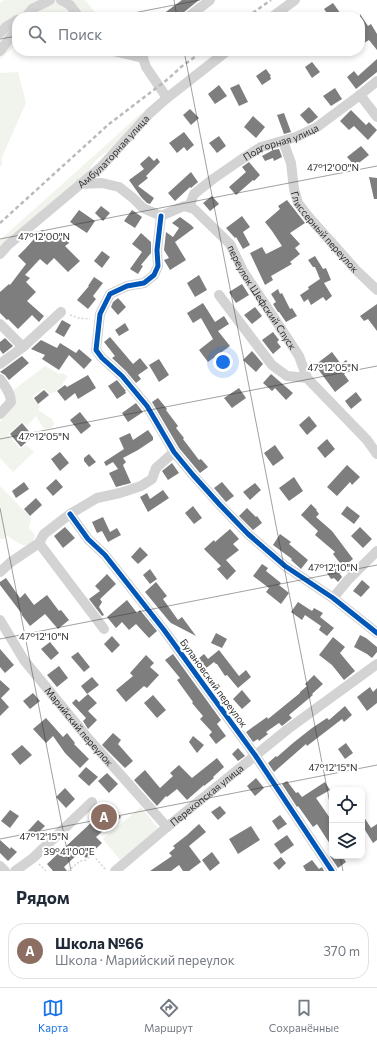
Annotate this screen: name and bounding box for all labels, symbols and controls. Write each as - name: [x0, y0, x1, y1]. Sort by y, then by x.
- search box: [12, 12, 365, 56]
- icon: search: [26, 23, 48, 45]
- text: Поиск: [58, 25, 102, 43]
- street label: Амбулаторная улица: [75, 112, 151, 190]
- street label: Подгорная улица: [241, 121, 320, 163]
- text: 47°12'00"N: [307, 161, 359, 173]
- street label: Глиссерный переулок: [289, 190, 362, 275]
- text: 47°12'00"N: [18, 230, 70, 242]
- street label: переулок Шефский Спуск: [225, 243, 299, 352]
- your location: [213, 352, 233, 372]
- text: 47°12'05"N: [307, 361, 359, 373]
- text: 47°12'05"N: [18, 430, 70, 442]
- text: 47°12'10"N: [308, 561, 358, 573]
- text: 47°12'10"N: [19, 630, 69, 642]
- street label: Булановский переулок: [178, 636, 251, 730]
- street label: Марийский переулок: [42, 684, 116, 769]
- text: 47°12'15"N: [309, 761, 357, 773]
- street label: Перекопская улица: [167, 762, 246, 828]
- map controls: [329, 787, 365, 859]
- button: locate: [329, 787, 365, 823]
- pin: A: [91, 802, 117, 832]
- button: layers: [329, 823, 365, 859]
- text: 47°12'15"N: [20, 830, 68, 842]
- text: 39°41'00"E: [43, 845, 95, 857]
- text: Рядом: [16, 887, 70, 908]
- text: Школа №66: [55, 934, 144, 952]
- text: A: [25, 943, 35, 959]
- text: 370 m: [323, 943, 360, 959]
- text: Школа · Марийский переулок: [55, 952, 235, 968]
- tab: Карта: [38, 997, 68, 1034]
- tab: Маршрут: [144, 997, 193, 1034]
- tab: Сохранённые: [269, 997, 339, 1034]

